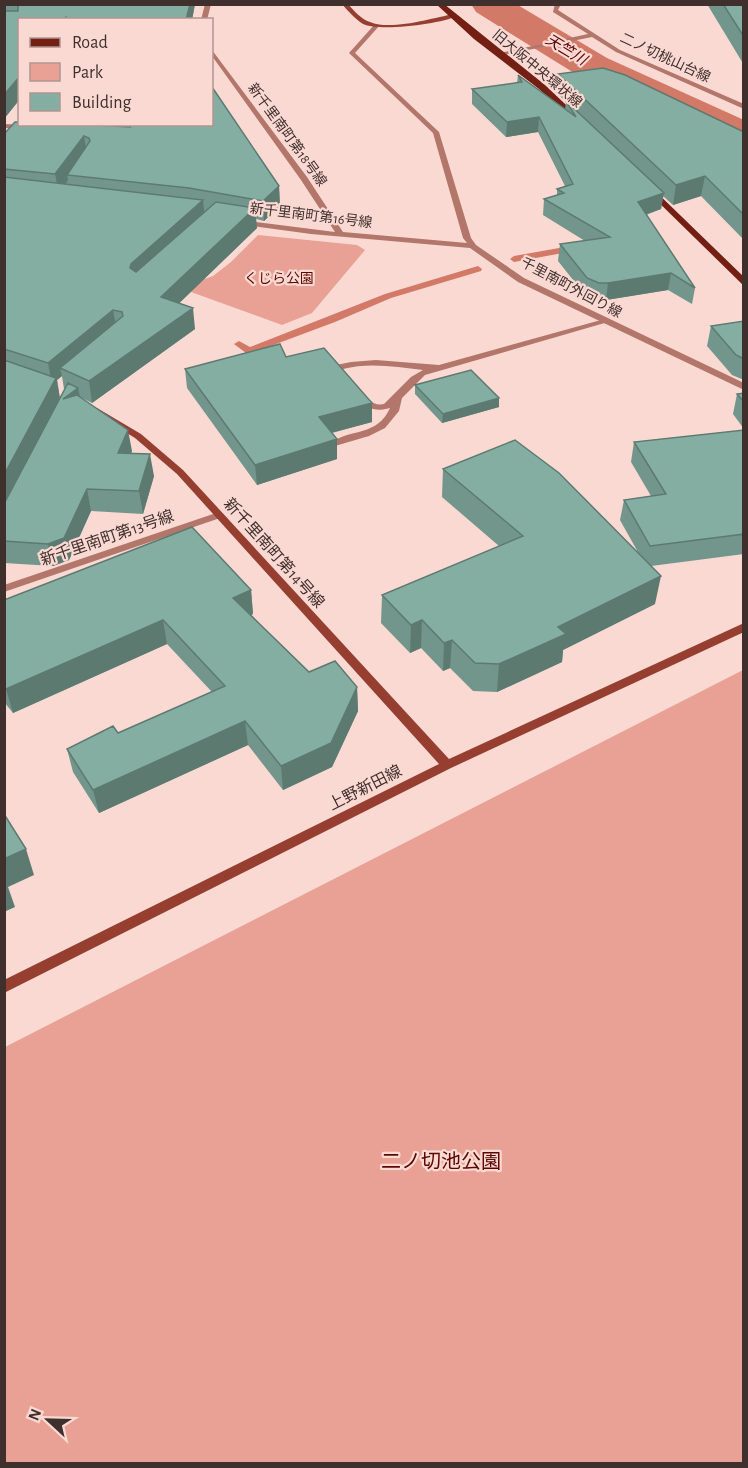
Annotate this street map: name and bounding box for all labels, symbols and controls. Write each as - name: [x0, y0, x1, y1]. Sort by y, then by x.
- legend: [18, 18, 213, 126]
- street label: 旧大阪中央環状線: [490, 26, 586, 110]
- street label: 二ノ切桃山台線: [618, 29, 713, 85]
- water label: 天竺川: [543, 31, 591, 69]
- text: Road: [72, 34, 108, 52]
- text: Park: [72, 64, 104, 82]
- street label: 新千里南町第18号線: [245, 80, 331, 189]
- text: Building: [72, 94, 132, 112]
- street label: 新千里南町第16号線: [249, 200, 373, 230]
- street label: 千里南町外回り線: [518, 254, 625, 320]
- park label: くじら公園: [244, 271, 314, 286]
- street label: 新千里南町第14号線: [221, 495, 328, 611]
- street label: 新千里南町第13号線: [38, 507, 176, 568]
- street label: 上野新田線: [325, 762, 404, 813]
- park label: 二ノ切池公園: [381, 1151, 501, 1172]
- north arrow: [18, 1390, 78, 1450]
- text: N: [26, 1407, 45, 1423]

